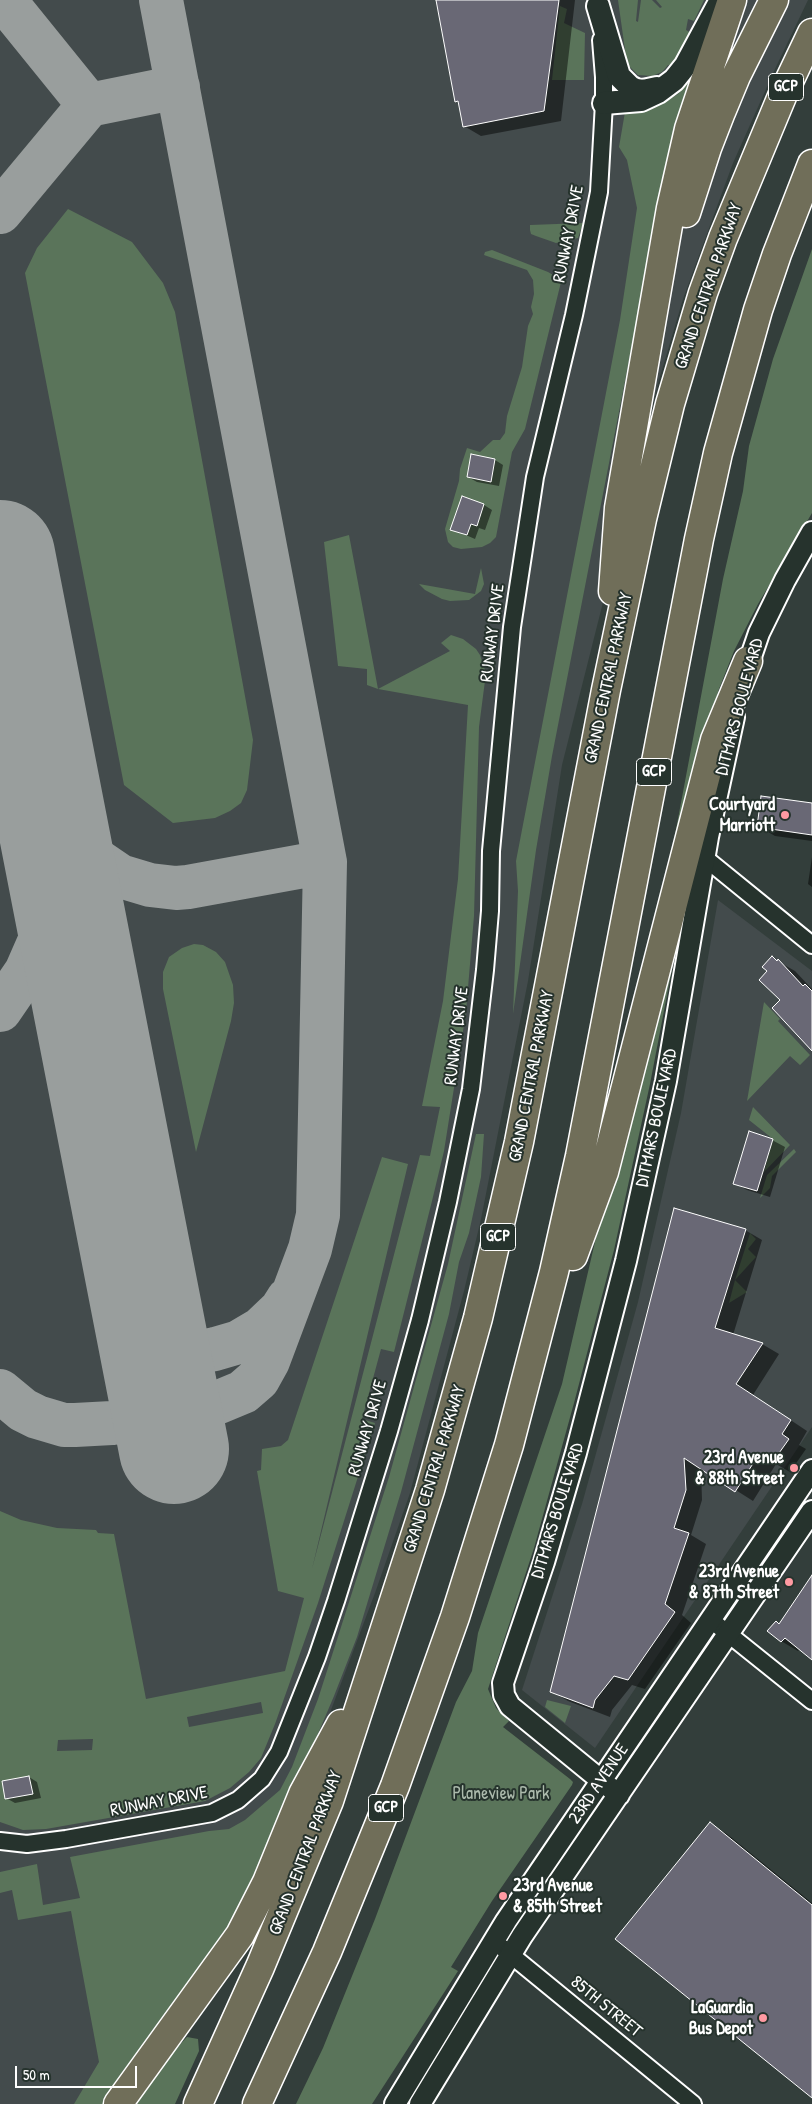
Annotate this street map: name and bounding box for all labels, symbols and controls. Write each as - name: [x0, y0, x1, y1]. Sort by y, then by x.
- road number: GCP: [768, 74, 804, 100]
- street label: RUNWAY DRIVE: [549, 184, 589, 284]
- street label: GRAND CENTRAL PARKWAY: [670, 200, 748, 372]
- street label: RUNWAY DRIVE: [476, 583, 510, 683]
- street label: GRAND CENTRAL PARKWAY: [580, 590, 638, 766]
- street label: DITMARS BOULEVARD: [711, 636, 769, 778]
- road number: GCP: [636, 759, 672, 786]
- place label: Courtyard Marriott: [709, 794, 775, 836]
- marker: Courtyard Marriott: [779, 809, 791, 821]
- street label: RUNWAY DRIVE: [440, 986, 474, 1086]
- street label: GRAND CENTRAL PARKWAY: [505, 988, 559, 1164]
- street label: DITMARS BOULEVARD: [632, 1047, 682, 1189]
- road number: GCP: [480, 1224, 516, 1250]
- street label: RUNWAY DRIVE: [344, 1378, 392, 1478]
- street label: GRAND CENTRAL PARKWAY: [399, 1382, 471, 1556]
- street label: DITMARS BOULEVARD: [527, 1441, 589, 1581]
- place label: 23rd Avenue & 88th Street: [695, 1447, 784, 1490]
- marker: 23rd Avenue & 88th Street: [788, 1462, 800, 1474]
- place label: 23rd Avenue & 87th Street: [689, 1561, 779, 1604]
- marker: 23rd Avenue & 87th Street: [783, 1576, 795, 1588]
- street label: 23RD AVENUE: [564, 1740, 634, 1828]
- street label: GRAND CENTRAL PARKWAY: [265, 1768, 347, 1938]
- street label: RUNWAY DRIVE: [109, 1782, 209, 1822]
- park label: Planeview Park: [453, 1783, 549, 1805]
- road number: GCP: [368, 1795, 404, 1822]
- place label: 23rd Avenue & 85th Street: [513, 1875, 602, 1918]
- marker: 23rd Avenue & 85th Street: [497, 1890, 509, 1902]
- street label: 85TH STREET: [566, 1972, 646, 2042]
- place label: LaGuardia Bus Depot: [689, 1997, 753, 2040]
- marker: LaGuardia Bus Depot: [757, 2012, 769, 2024]
- scale bar: [18, 2056, 140, 2088]
- text: 50 m: [23, 2064, 50, 2085]

